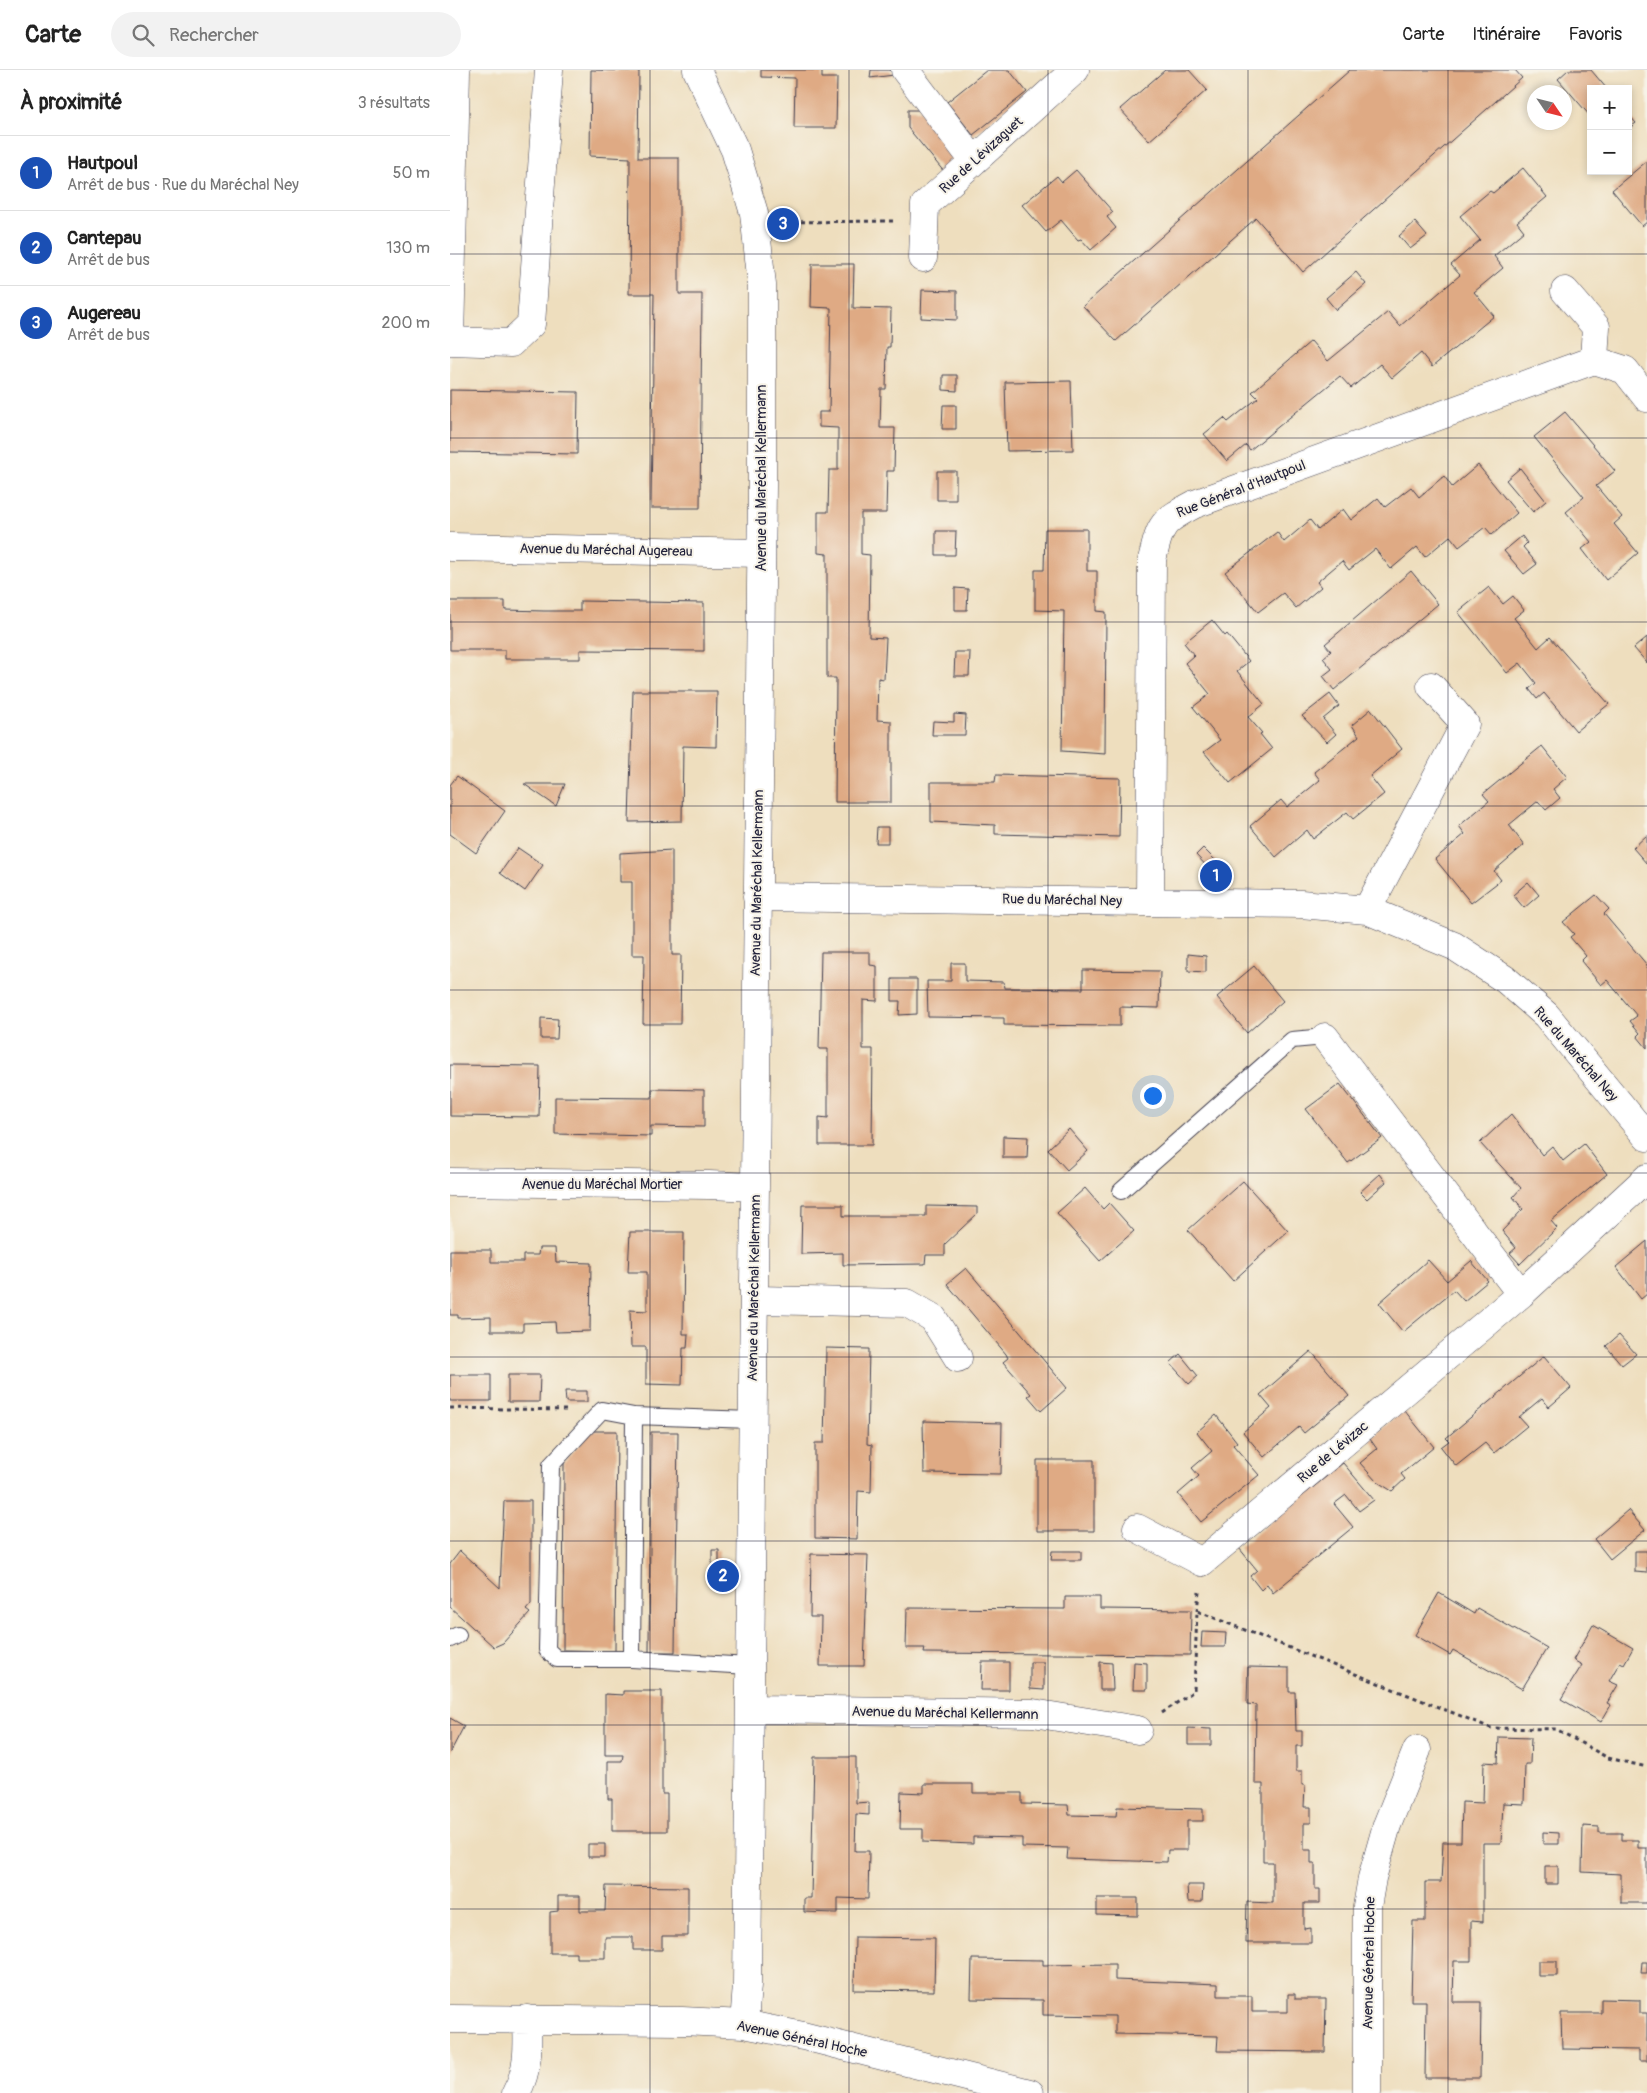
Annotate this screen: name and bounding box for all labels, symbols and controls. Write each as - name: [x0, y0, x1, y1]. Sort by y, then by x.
- search box: [111, 12, 461, 57]
- text: Carte: [25, 20, 81, 49]
- icon: search: [129, 21, 157, 49]
- text: Rechercher: [169, 23, 259, 47]
- text: Carte: [1402, 23, 1444, 46]
- text: Itinéraire: [1472, 23, 1540, 46]
- text: Favoris: [1568, 23, 1622, 46]
- north arrow: [1527, 85, 1572, 130]
- map controls: [1587, 85, 1632, 175]
- button: +: [1587, 85, 1632, 130]
- text: À proximité: [20, 89, 123, 116]
- text: 3 résultats: [358, 93, 430, 113]
- street label: Rue de Lévizaguet: [936, 113, 1027, 197]
- button: −: [1587, 130, 1632, 175]
- text: Hautpoul: [67, 151, 138, 175]
- text: 1: [33, 163, 39, 183]
- text: 50 m: [393, 163, 430, 183]
- text: Arrêt de bus · Rue du Maréchal Ney: [67, 175, 299, 195]
- pin: 3: [767, 205, 799, 243]
- text: Cantepau: [67, 226, 142, 250]
- text: 2: [32, 238, 40, 258]
- text: 130 m: [386, 238, 430, 258]
- text: Arrêt de bus: [67, 250, 150, 270]
- text: Augereau: [67, 301, 141, 325]
- text: 3: [32, 313, 40, 333]
- text: 200 m: [382, 313, 430, 333]
- text: Arrêt de bus: [67, 325, 150, 345]
- street label: Avenue du Maréchal Kellermann: [753, 384, 770, 571]
- street label: Rue Général d'Hautpoul: [1174, 457, 1308, 521]
- street label: Avenue du Maréchal Augereau: [519, 540, 693, 560]
- street label: Avenue du Maréchal Kellermann: [747, 789, 767, 977]
- pin: 1: [1200, 857, 1232, 895]
- street label: Rue du Maréchal Ney: [1002, 890, 1122, 910]
- street label: Rue du Maréchal Ney: [1530, 1003, 1622, 1105]
- your location: [1140, 1083, 1166, 1109]
- street label: Avenue du Maréchal Mortier: [521, 1176, 683, 1193]
- street label: Avenue du Maréchal Kellermann: [744, 1194, 764, 1382]
- street label: Rue de Lévizac: [1294, 1417, 1372, 1487]
- pin: 2: [707, 1557, 739, 1595]
- street label: Avenue du Maréchal Kellermann: [851, 1703, 1039, 1723]
- street label: Avenue Général Hoche: [1359, 1896, 1379, 2030]
- street label: Avenue Général Hoche: [735, 2017, 869, 2061]

